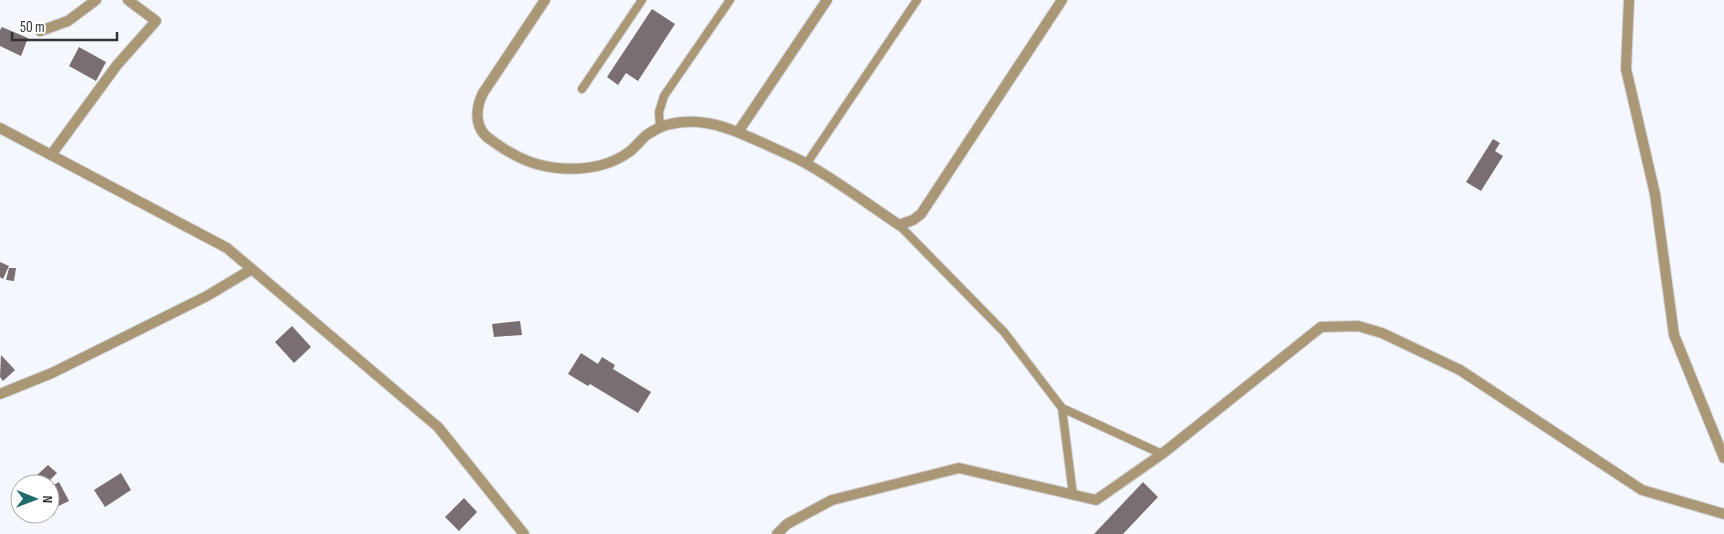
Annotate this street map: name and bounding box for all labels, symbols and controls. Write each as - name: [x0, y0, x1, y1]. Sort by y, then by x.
- scale bar: [12, 10, 118, 42]
- text: 50 m: [20, 18, 45, 37]
- north arrow: [10, 474, 60, 524]
- text: N: [39, 495, 56, 503]

